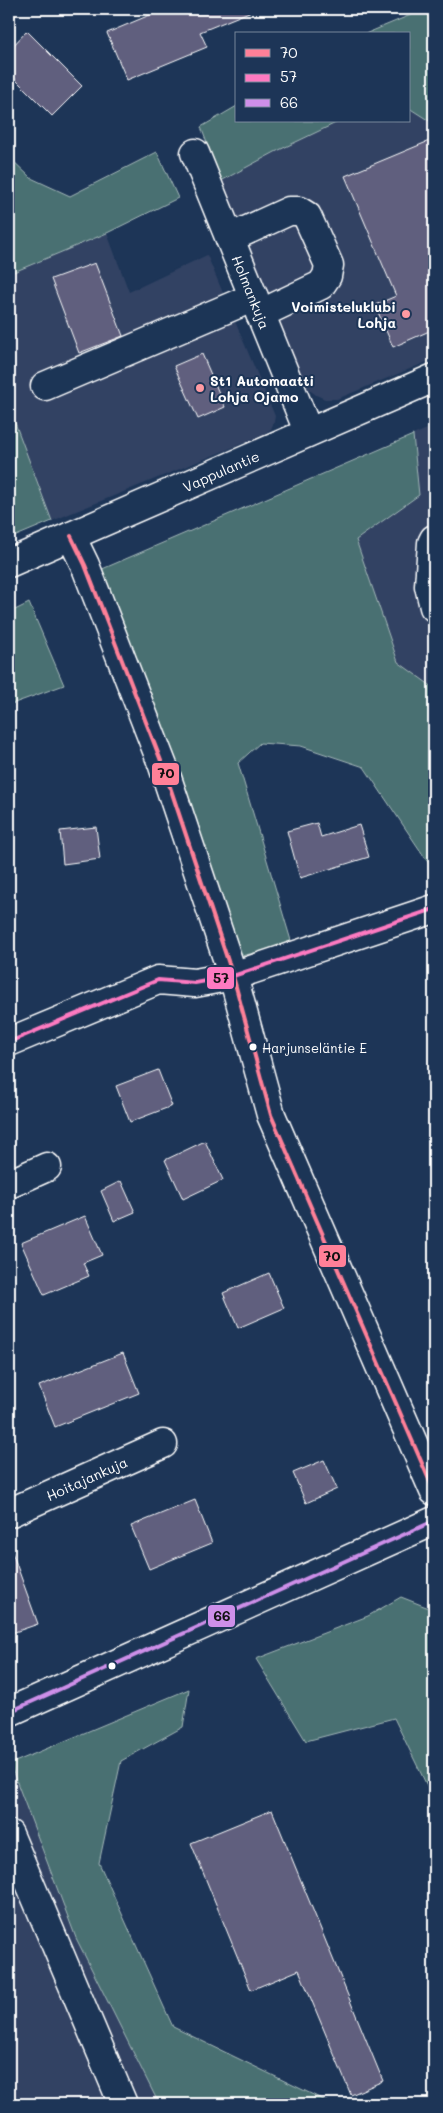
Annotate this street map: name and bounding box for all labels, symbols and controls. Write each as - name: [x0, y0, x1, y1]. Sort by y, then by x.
- legend: [235, 32, 410, 122]
- text: 70: [280, 42, 298, 62]
- text: 57: [280, 66, 297, 86]
- text: 66: [280, 92, 298, 112]
- street label: Holmankuja: [228, 252, 275, 332]
- place label: Voimisteluklubi Lohja: [291, 297, 396, 332]
- marker: Voimisteluklubi Lohja: [400, 308, 412, 320]
- place label: St1 Automaatti Lohja Ojamo: [210, 371, 314, 406]
- marker: St1 Automaatti Lohja Ojamo: [194, 382, 206, 394]
- street label: Vappulantie: [179, 446, 262, 496]
- line badge: 70: [151, 762, 180, 786]
- text: 70: [158, 763, 174, 782]
- line badge: 57: [206, 966, 235, 990]
- text: 57: [213, 968, 229, 987]
- place label: Harjunseläntie E: [262, 1039, 367, 1056]
- marker: Harjunseläntie E: [248, 1042, 258, 1052]
- line badge: 70: [318, 1244, 347, 1268]
- text: 70: [324, 1246, 340, 1265]
- street label: Hoitajankuja: [43, 1452, 130, 1505]
- line badge: 66: [207, 1604, 236, 1628]
- text: 66: [214, 1606, 230, 1625]
- unlabelled marker: [107, 1661, 117, 1671]

